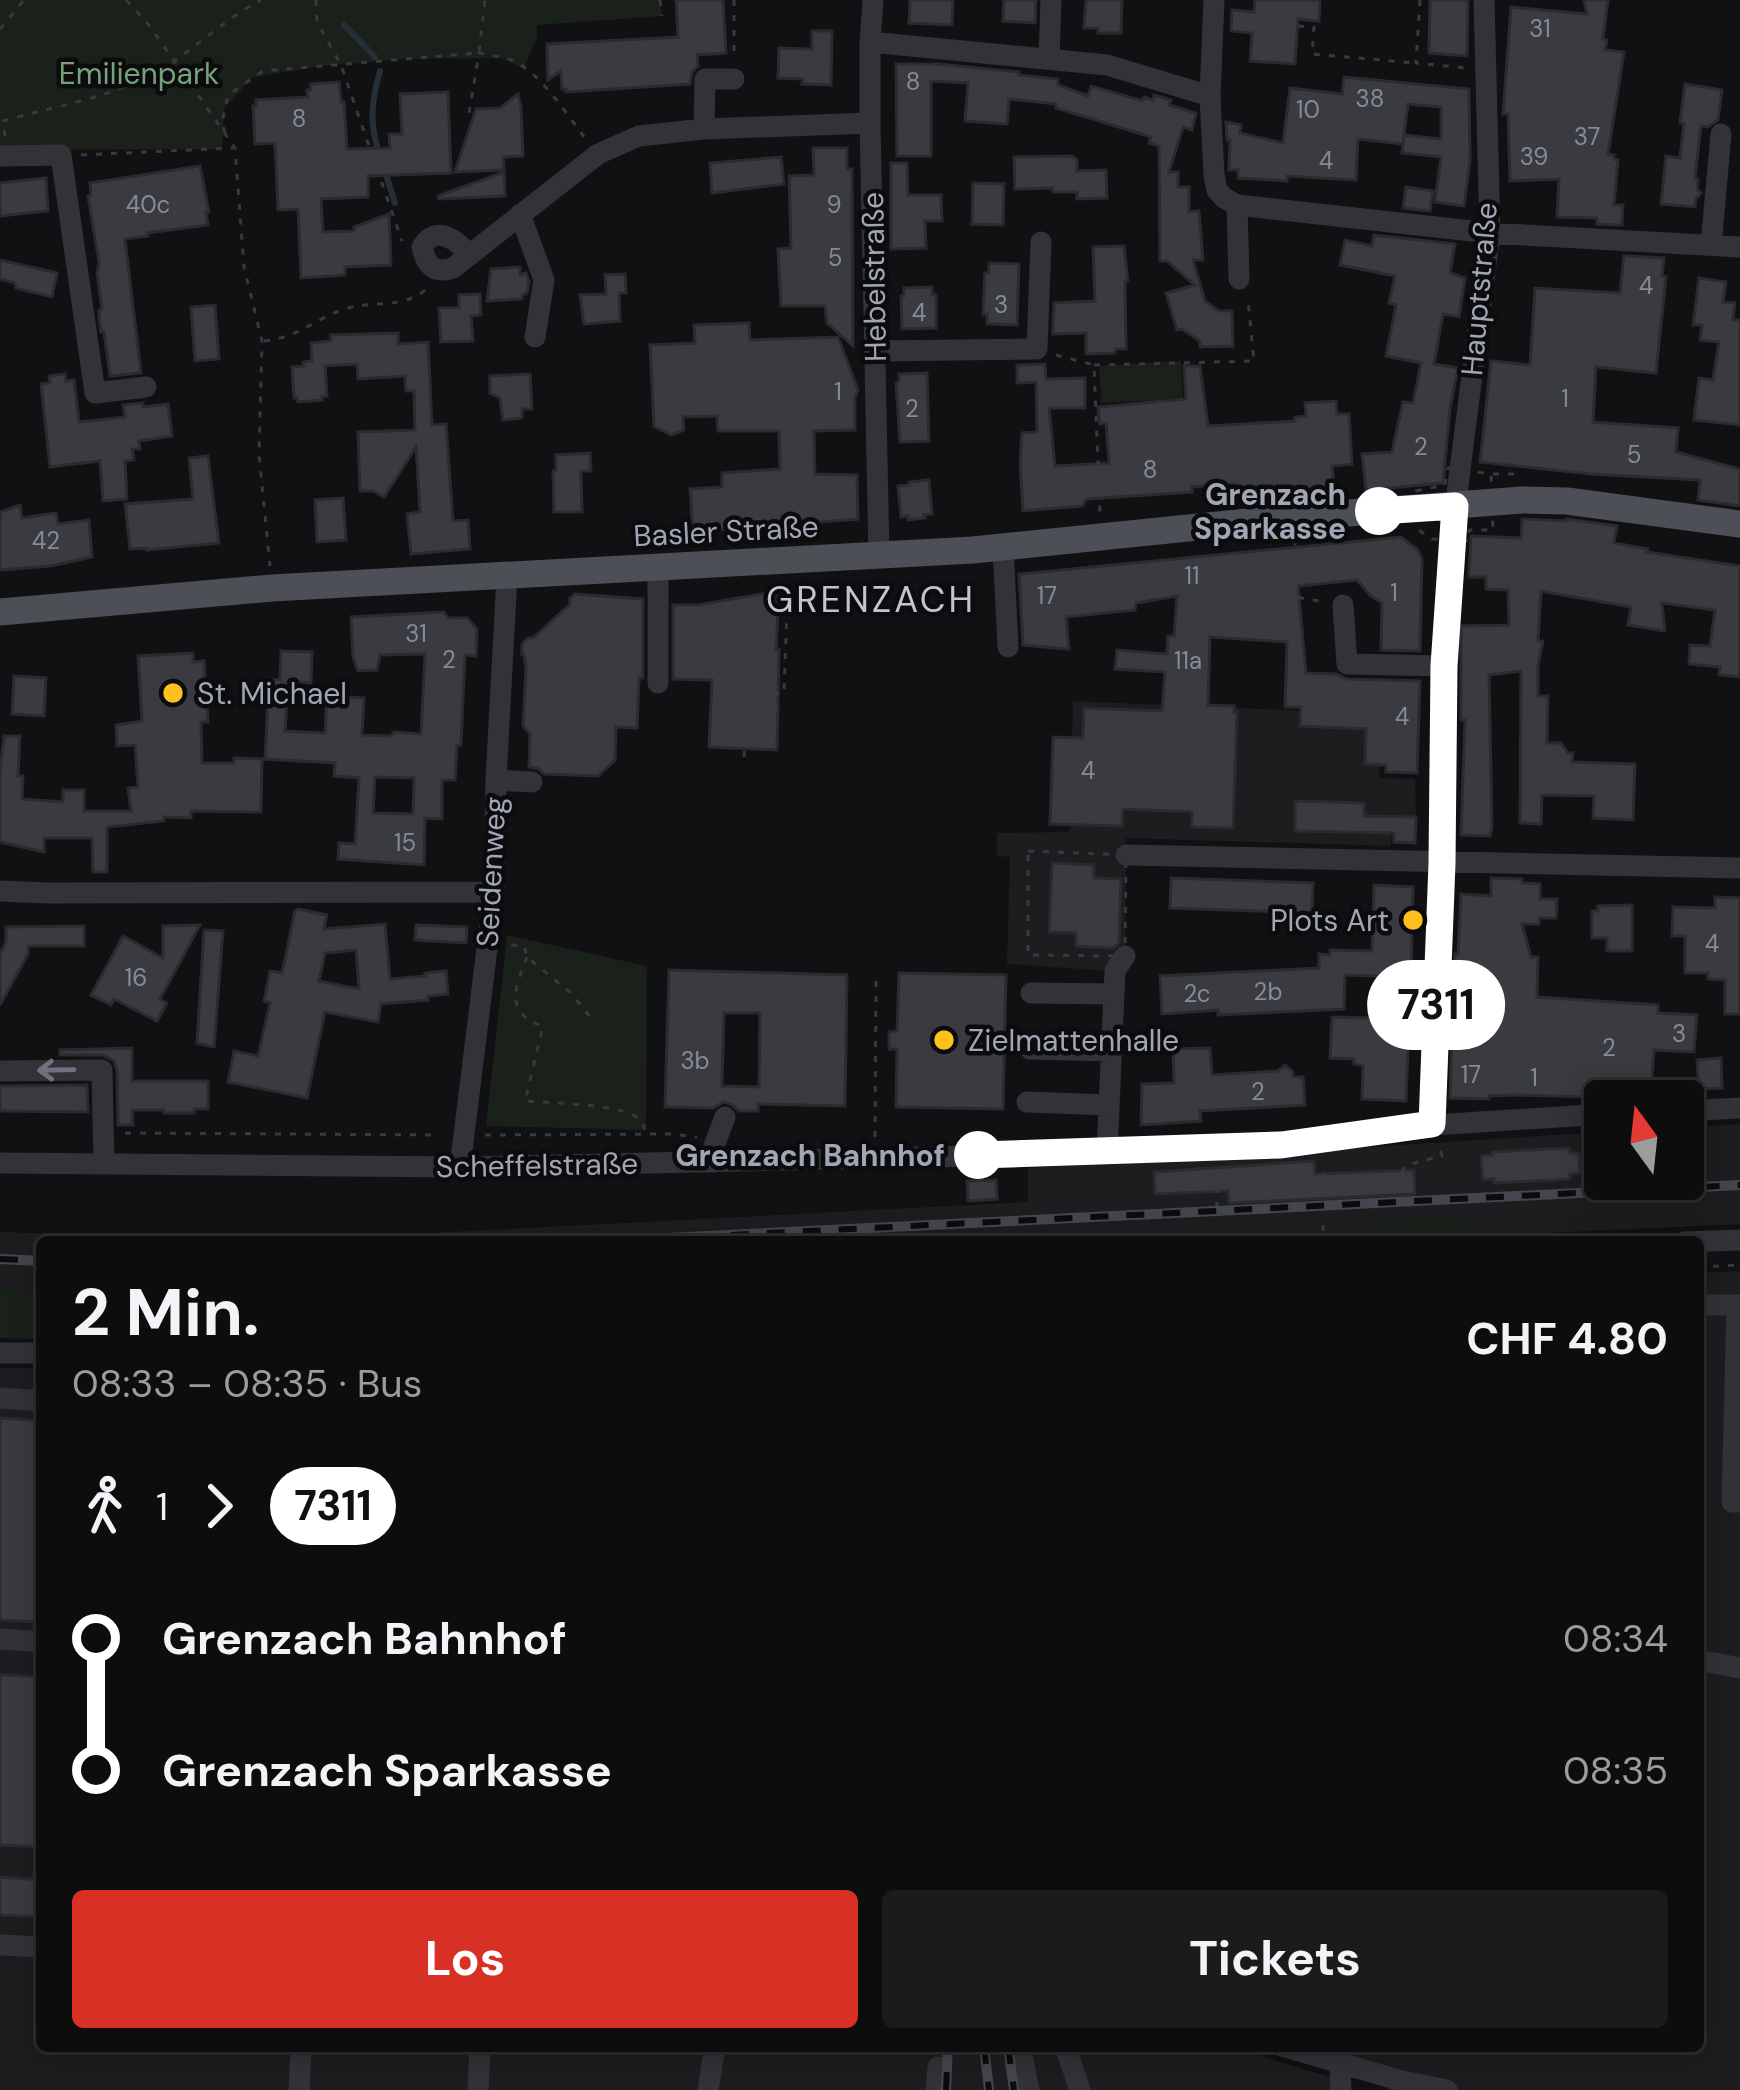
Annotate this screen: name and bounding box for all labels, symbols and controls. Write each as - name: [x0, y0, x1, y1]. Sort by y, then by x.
- house number: 31: [1529, 13, 1551, 44]
- park label: Emilienpark: [59, 54, 219, 93]
- house number: 8: [906, 66, 920, 97]
- house number: 38: [1356, 83, 1384, 114]
- house number: 10: [1296, 94, 1320, 125]
- house number: 8: [292, 103, 306, 134]
- house number: 37: [1574, 121, 1600, 152]
- house number: 39: [1520, 141, 1548, 172]
- house number: 4: [1319, 145, 1333, 176]
- house number: 40c: [126, 189, 170, 220]
- house number: 9: [826, 189, 842, 220]
- street label: Hebelstraße: [853, 192, 895, 362]
- street label: Hauptstraße: [1452, 201, 1506, 377]
- house number: 5: [828, 242, 842, 273]
- house number: 4: [1639, 270, 1653, 301]
- house number: 3: [994, 289, 1008, 320]
- house number: 4: [912, 297, 926, 328]
- house number: 1: [834, 376, 842, 407]
- house number: 1: [1561, 383, 1569, 414]
- house number: 2: [905, 393, 919, 424]
- house number: 2: [1414, 431, 1428, 462]
- house number: 5: [1627, 439, 1641, 470]
- house number: 8: [1143, 454, 1157, 485]
- place label: Grenzach Sparkasse: [1194, 475, 1346, 548]
- marker: Grenzach Sparkasse: [1357, 489, 1401, 533]
- street label: Basler Straße: [632, 507, 820, 555]
- house number: 42: [32, 525, 60, 556]
- house number: 11: [1185, 560, 1199, 591]
- district label: GRENZACH: [766, 576, 976, 623]
- house number: 1: [1390, 577, 1398, 608]
- house number: 17: [1037, 580, 1057, 611]
- house number: 31: [405, 618, 427, 649]
- house number: 2: [442, 644, 456, 675]
- house number: 11a: [1174, 645, 1202, 676]
- place label: St. Michael: [197, 674, 347, 713]
- marker: St. Michael: [160, 680, 186, 706]
- house number: 4: [1395, 701, 1409, 732]
- house number: 4: [1081, 755, 1095, 786]
- street label: Seidenweg: [468, 796, 514, 948]
- house number: 15: [394, 827, 416, 858]
- place label: Plots Art: [1270, 901, 1389, 940]
- marker: Plots Art: [1400, 907, 1426, 933]
- house number: 4: [1705, 928, 1719, 959]
- house number: 16: [125, 962, 147, 993]
- line badge: 7311: [1352, 966, 1520, 1044]
- house number: 2b: [1254, 976, 1282, 1007]
- text: 7311: [1397, 977, 1475, 1032]
- house number: 2c: [1183, 978, 1211, 1009]
- house number: 3: [1672, 1018, 1686, 1049]
- place label: Zielmattenhalle: [968, 1021, 1179, 1060]
- marker: Zielmattenhalle: [931, 1027, 957, 1053]
- house number: 2: [1602, 1032, 1616, 1063]
- house number: 3b: [680, 1045, 710, 1076]
- one-way arrow: [37, 1059, 76, 1082]
- house number: 17: [1461, 1059, 1481, 1090]
- house number: 1: [1530, 1062, 1538, 1093]
- house number: 2: [1251, 1076, 1265, 1107]
- north arrow: [1584, 1080, 1704, 1200]
- map controls: [1584, 1080, 1704, 1200]
- marker: Grenzach Bahnhof: [956, 1133, 1000, 1177]
- place label: Grenzach Bahnhof: [675, 1136, 945, 1175]
- street label: Scheffelstraße: [435, 1144, 639, 1186]
- text: 2 Min.: [72, 1270, 260, 1355]
- text: CHF 4.80: [1466, 1309, 1668, 1368]
- text: 08:33 – 08:35 · Bus: [72, 1358, 422, 1409]
- icon: walk: [72, 1473, 138, 1539]
- icon: forward: [186, 1473, 252, 1539]
- text: 7311: [294, 1478, 372, 1533]
- text: 1: [156, 1481, 168, 1532]
- text: Grenzach Bahnhof: [162, 1609, 567, 1668]
- text: 08:34: [1563, 1613, 1668, 1664]
- text: Grenzach Sparkasse: [162, 1741, 612, 1800]
- text: 08:35: [1563, 1745, 1668, 1796]
- button: Los: [72, 1890, 858, 2028]
- button: Tickets: [882, 1890, 1668, 2028]

